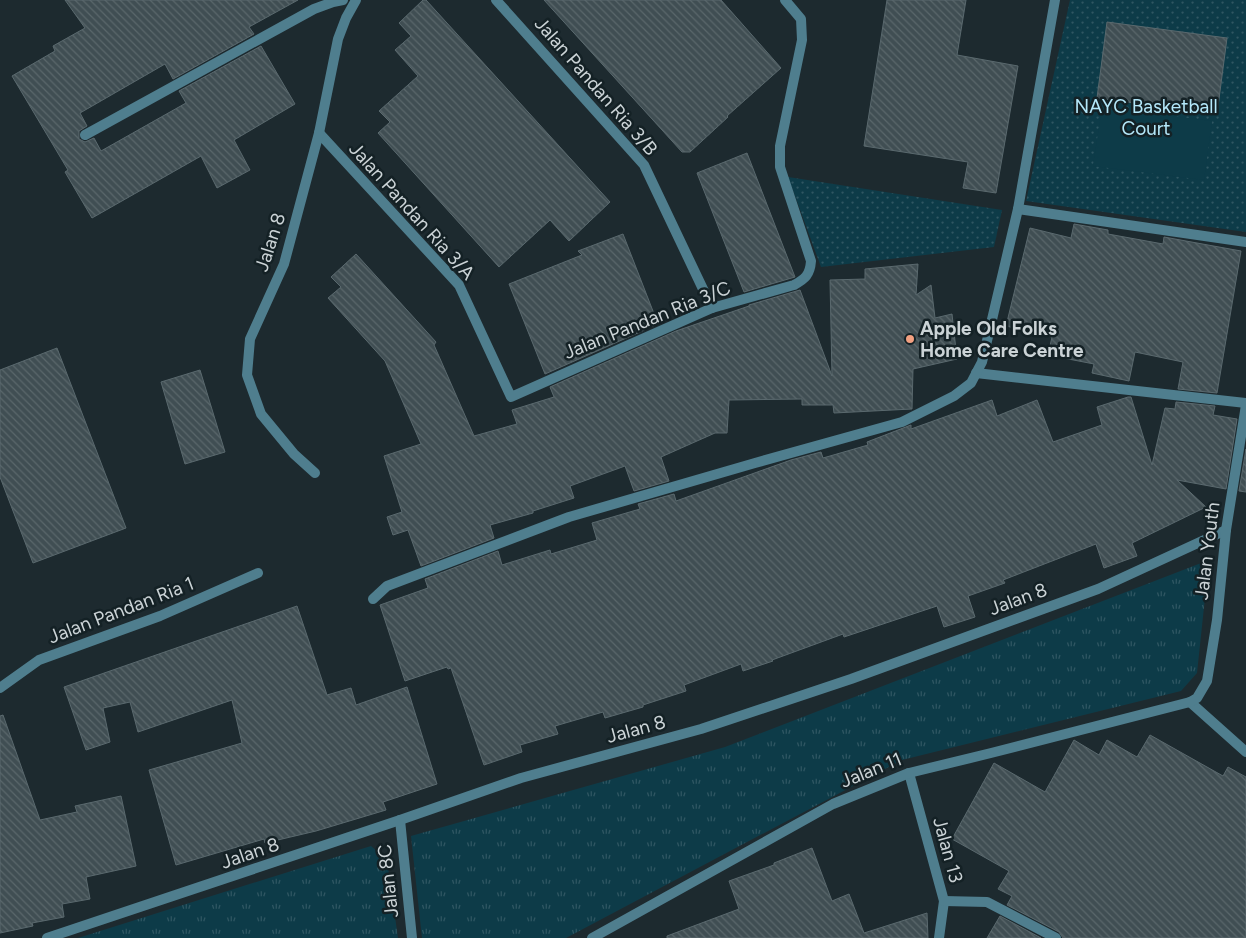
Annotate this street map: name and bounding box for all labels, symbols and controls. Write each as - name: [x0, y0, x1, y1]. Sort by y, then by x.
- street label: Jalan Pandan Ria 3/B: [530, 12, 662, 160]
- park label: NAYC Basketball Court: [1074, 95, 1218, 140]
- street label: Jalan Pandan Ria 3/A: [344, 137, 480, 285]
- street label: Jalan 8: [250, 210, 290, 274]
- street label: Jalan Pandan Ria 3/C: [560, 276, 734, 364]
- place label: Apple Old Folks Home Care Centre: [920, 317, 1084, 362]
- marker: Apple Old Folks Home Care Centre: [904, 333, 916, 345]
- street label: Jalan Youth: [1190, 501, 1224, 601]
- street label: Jalan Pandan Ria 1: [45, 572, 197, 648]
- street label: Jalan 8: [986, 578, 1050, 620]
- street label: Jalan 8: [604, 710, 668, 748]
- street label: Jalan 11: [837, 747, 905, 793]
- street label: Jalan 13: [928, 815, 968, 885]
- street label: Jalan 8: [218, 832, 282, 874]
- street label: Jalan 8C: [373, 843, 403, 919]

